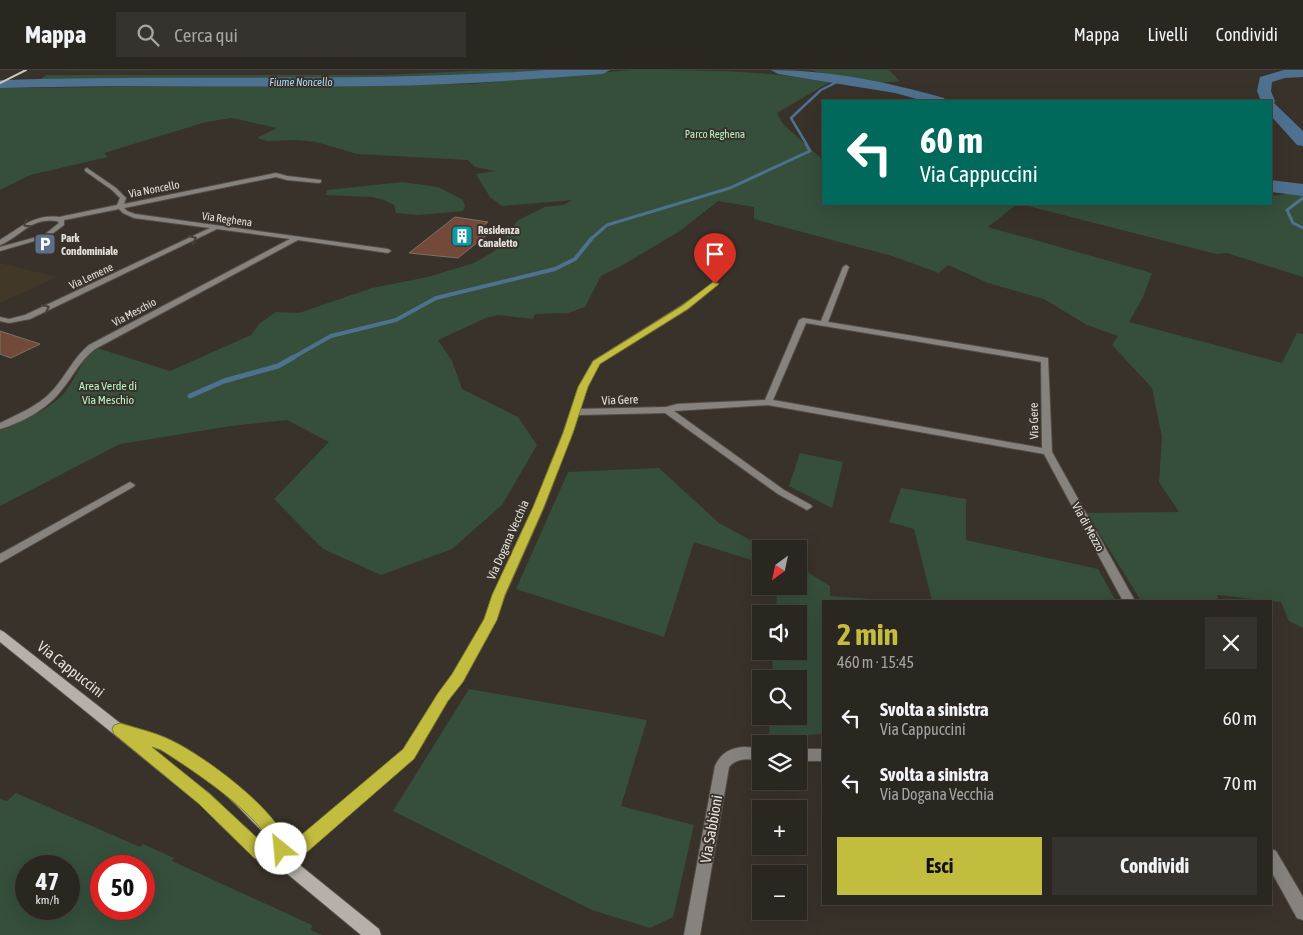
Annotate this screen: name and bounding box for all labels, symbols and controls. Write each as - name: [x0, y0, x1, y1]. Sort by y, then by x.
- search box: [116, 12, 466, 57]
- text: Mappa: [25, 21, 86, 48]
- icon: search: [134, 21, 162, 49]
- text: Cerca qui: [174, 24, 238, 46]
- text: Mappa: [1074, 24, 1120, 45]
- text: Livelli: [1148, 24, 1188, 45]
- text: Condividi: [1216, 24, 1278, 45]
- water label: Fiume Noncello: [269, 76, 333, 88]
- icon: left: [837, 120, 902, 185]
- text: 60 m: [920, 120, 983, 160]
- park label: Parco Reghena: [685, 128, 745, 140]
- text: Via Cappuccini: [920, 161, 1038, 187]
- street label: Via Noncello: [128, 178, 180, 200]
- street label: Via Reghena: [201, 210, 253, 228]
- one-way arrow: [23, 218, 32, 228]
- building icon: Residenza Canaletto: [450, 224, 474, 248]
- place label: Residenza Canaletto: [478, 224, 520, 249]
- parking icon: Park Condominiale: [33, 232, 57, 256]
- place label: Park Condominiale: [61, 232, 118, 257]
- pin: [694, 233, 736, 284]
- one-way arrow: [188, 235, 197, 245]
- icon: arrive: [701, 240, 729, 268]
- street label: Via Lemene: [67, 261, 115, 291]
- street label: Via Meschio: [110, 295, 158, 329]
- one-way arrow: [41, 304, 50, 315]
- park label: Area Verde di Via Meschio: [79, 379, 137, 407]
- street label: Via Gere: [601, 392, 639, 408]
- street label: Via Gere: [1027, 403, 1041, 439]
- street label: Via Dogana Vecchia: [484, 498, 532, 582]
- street label: Via di Mezzo: [1069, 500, 1107, 554]
- north arrow: [752, 540, 808, 595]
- map controls: [752, 540, 807, 920]
- button: sound: [752, 605, 807, 660]
- text: 2 min: [837, 617, 898, 651]
- button: close: [1205, 617, 1257, 669]
- street label: Via Cappuccini: [34, 638, 108, 700]
- text: 460 m · 15:45: [837, 653, 914, 671]
- button: search: [752, 670, 807, 725]
- text: Svolta a sinistra: [880, 698, 989, 720]
- icon: left: [837, 704, 865, 732]
- text: 60 m: [1223, 707, 1257, 729]
- text: Via Cappuccini: [880, 720, 966, 738]
- button: layers: [752, 735, 807, 790]
- text: Svolta a sinistra: [880, 763, 989, 785]
- icon: left: [837, 769, 865, 797]
- text: 70 m: [1223, 772, 1257, 794]
- text: Via Dogana Vecchia: [880, 785, 994, 803]
- street label: Via Sabbioni: [697, 794, 725, 864]
- button: +: [752, 800, 807, 855]
- position arrow: [254, 822, 306, 874]
- button: Esci: [837, 837, 1042, 895]
- button: Condividi: [1052, 837, 1257, 895]
- speed limit sign: 50: [90, 855, 155, 920]
- button: −: [752, 865, 807, 920]
- text: 47: [36, 867, 59, 895]
- text: km/h: [36, 893, 59, 907]

